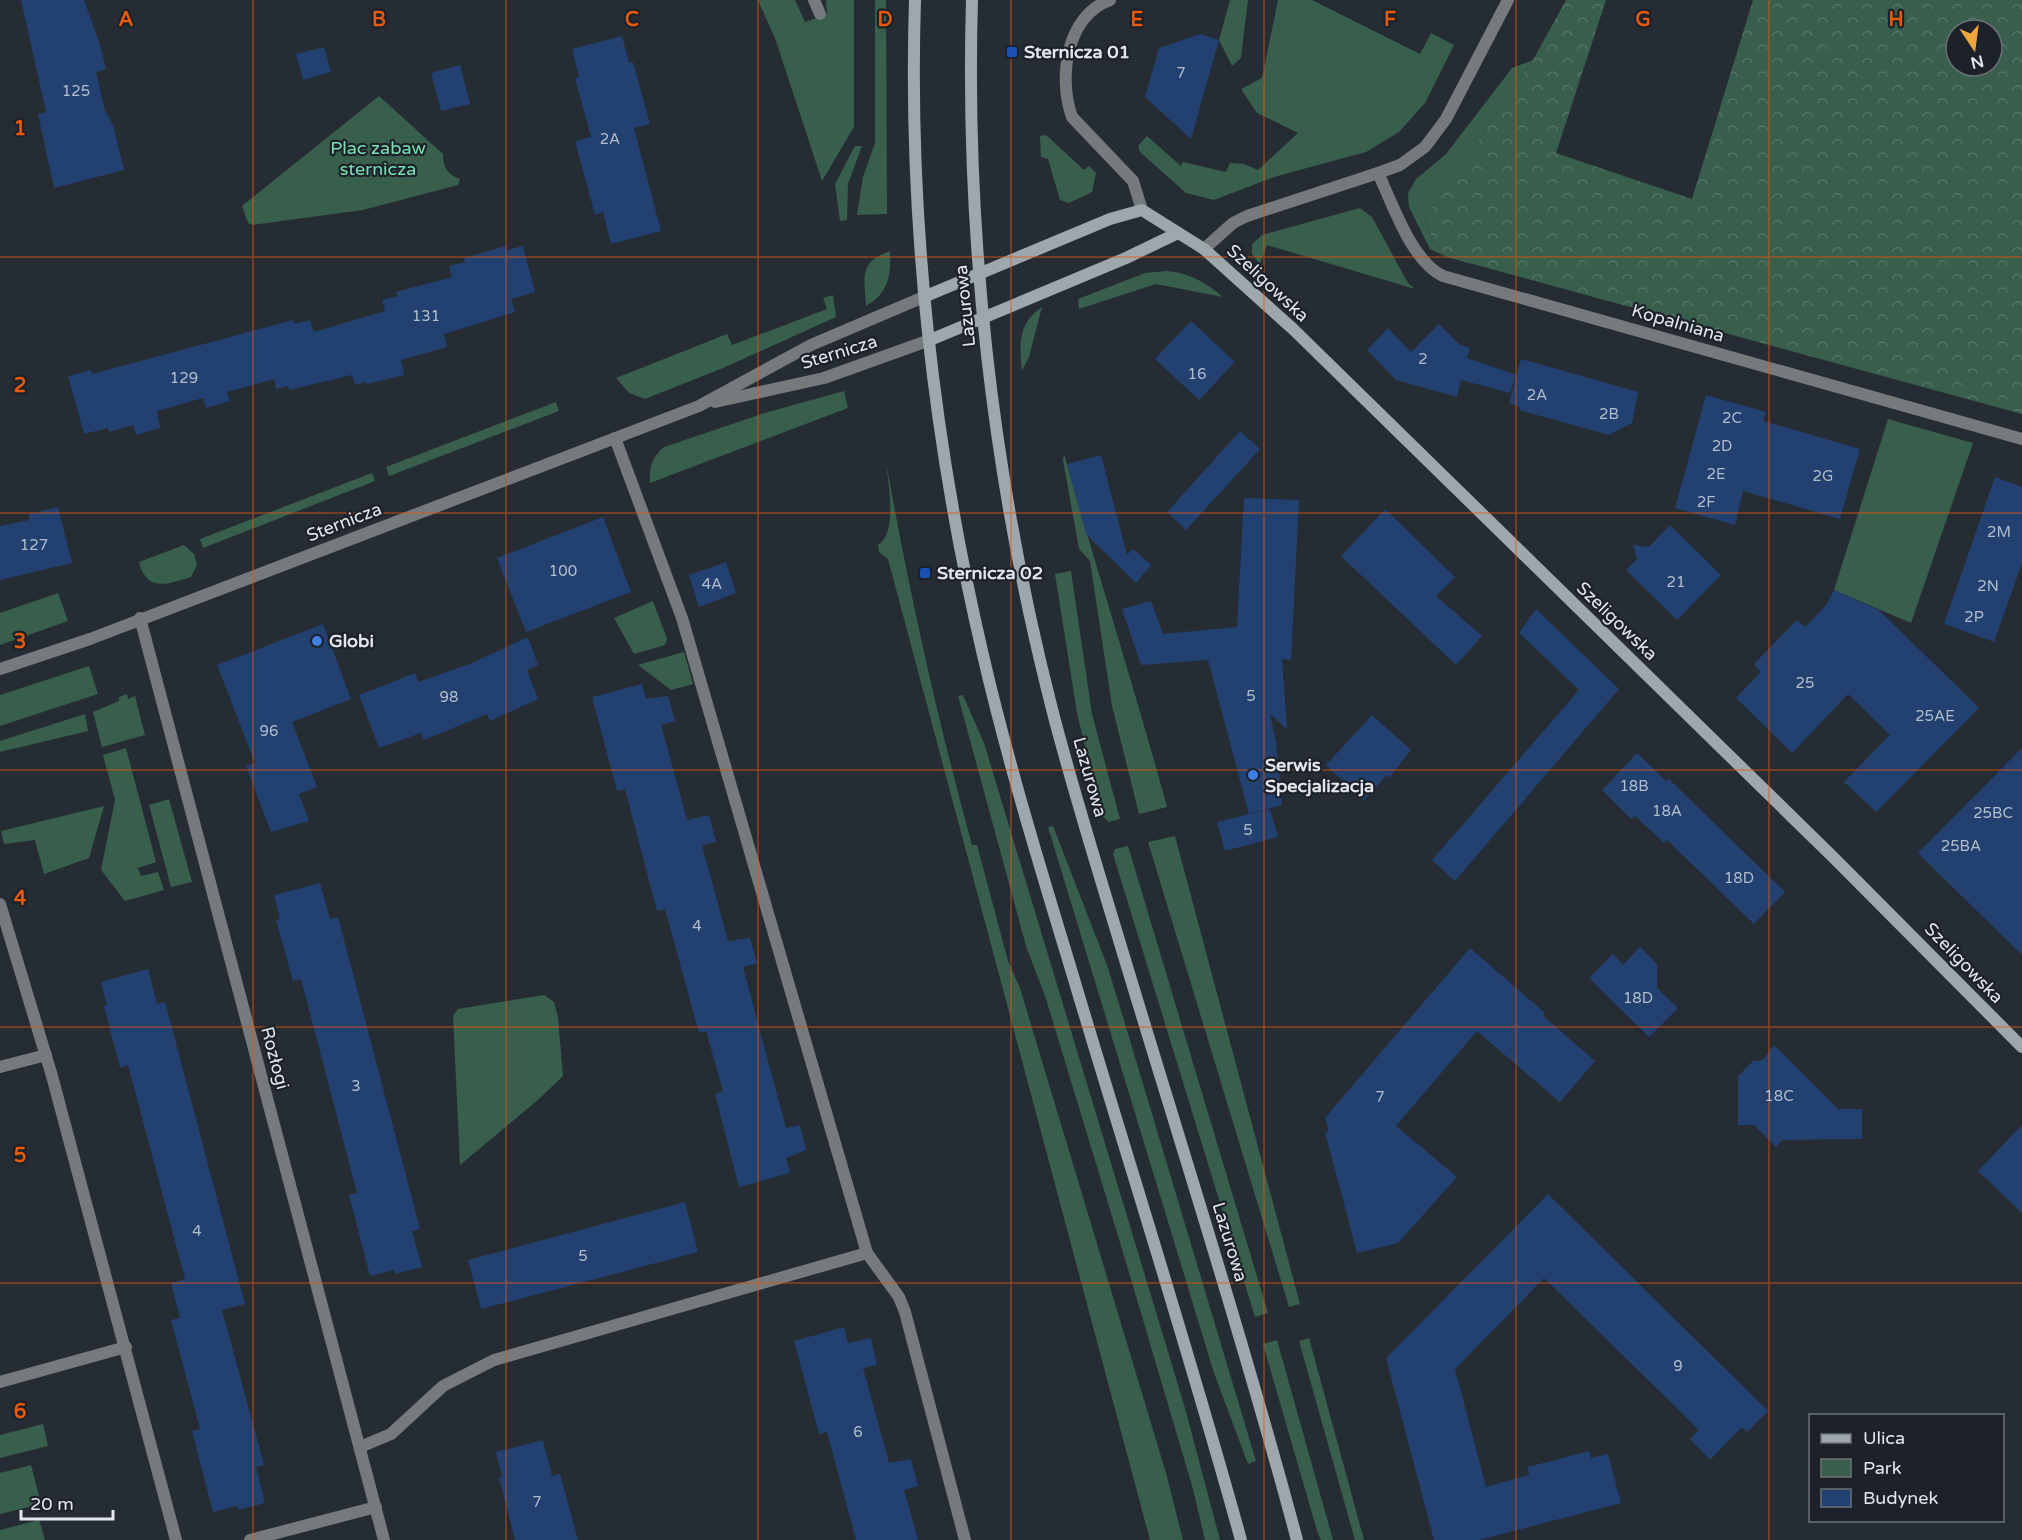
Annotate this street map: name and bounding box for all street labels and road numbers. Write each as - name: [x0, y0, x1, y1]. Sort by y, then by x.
- street label: Szeligowska: [1222, 239, 1314, 327]
- street label: Lazurowa: [950, 264, 980, 348]
- street label: Kopalniana: [1629, 299, 1727, 347]
- street label: Sternicza: [798, 330, 880, 374]
- street label: Sternicza: [303, 498, 385, 546]
- street label: Szeligowska: [1572, 577, 1662, 665]
- street label: Lazurowa: [1068, 734, 1112, 820]
- street label: Szeligowska: [1920, 918, 2008, 1008]
- street label: Rozłogi: [256, 1024, 294, 1092]
- street label: Lazurowa: [1207, 1200, 1253, 1284]

